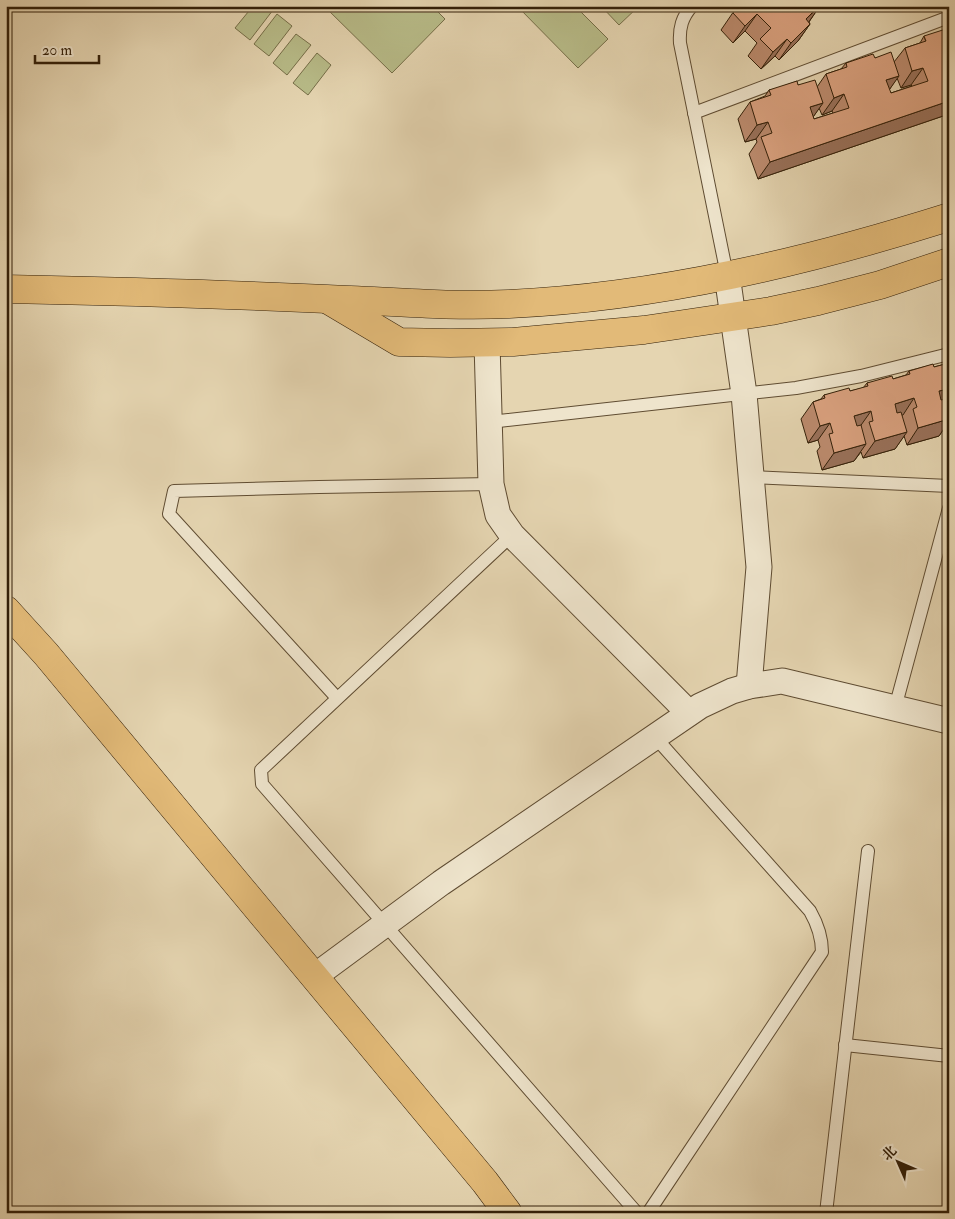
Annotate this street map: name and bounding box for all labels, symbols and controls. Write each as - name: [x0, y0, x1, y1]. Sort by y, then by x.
- scale bar: [35, 32, 99, 64]
- text: 20 m: [42, 41, 72, 60]
- north arrow: [872, 1136, 922, 1186]
- text: 北: [878, 1142, 900, 1164]

